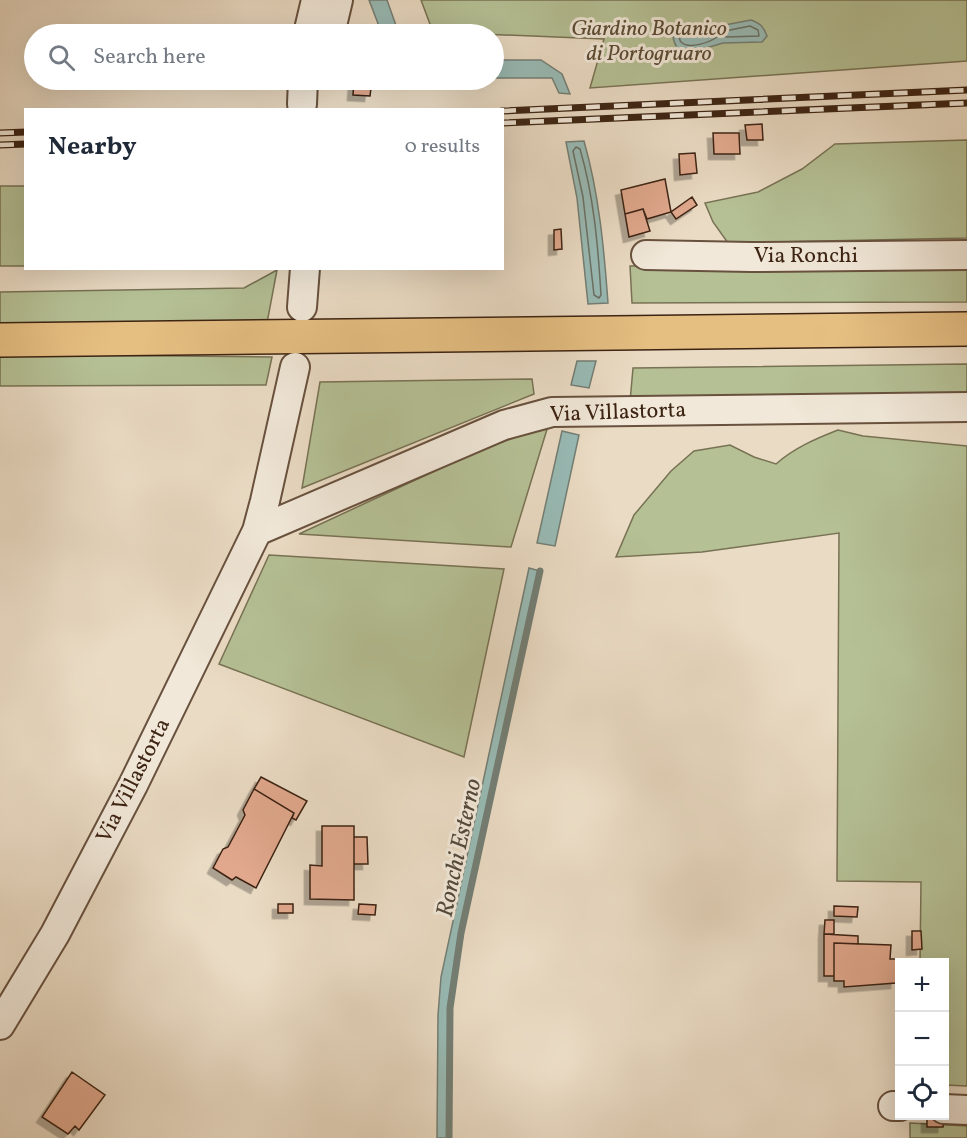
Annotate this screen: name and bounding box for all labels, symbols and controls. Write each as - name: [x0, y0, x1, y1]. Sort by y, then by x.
- park label: Giardino Botanico di Portogruaro: [571, 14, 727, 70]
- search box: [24, 24, 504, 90]
- icon: search: [45, 41, 78, 74]
- text: Search here: [93, 42, 206, 73]
- text: Nearby: [48, 129, 137, 165]
- text: 0 results: [405, 133, 480, 161]
- street label: Via Ronchi: [754, 241, 858, 272]
- street label: Via Villastorta: [549, 395, 687, 431]
- street label: Via Villastorta: [89, 713, 179, 849]
- water label: Ronchi Esterno: [429, 776, 491, 920]
- map controls: [895, 958, 949, 1120]
- button: +: [895, 958, 949, 1012]
- button: −: [895, 1012, 949, 1066]
- button: locate: [895, 1066, 949, 1120]

